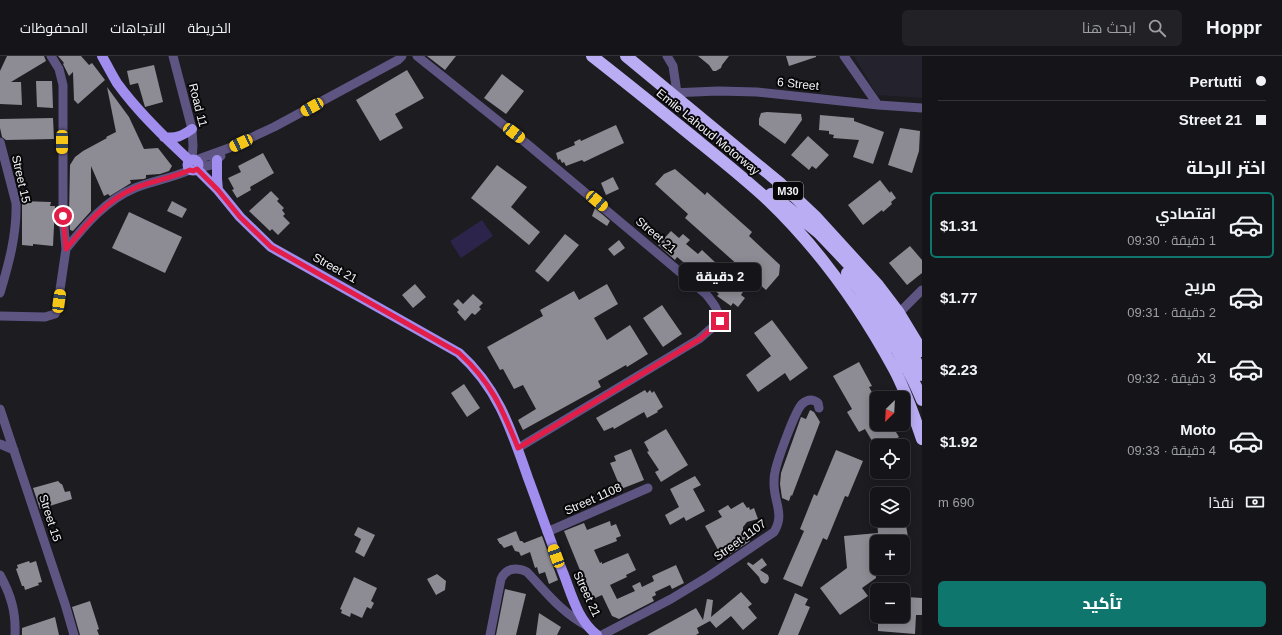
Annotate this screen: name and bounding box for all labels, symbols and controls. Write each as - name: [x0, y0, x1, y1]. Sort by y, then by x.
- search box: [902, 10, 1182, 46]
- icon: search: [1146, 17, 1168, 39]
- text: Hoppr: [1206, 17, 1262, 38]
- text: ابحث هنا: [1082, 19, 1136, 36]
- text: المحفوظات: [20, 20, 88, 36]
- text: الاتجاهات: [110, 20, 166, 36]
- text: الخريطة: [188, 20, 231, 36]
- text: Pertutti: [1190, 73, 1242, 90]
- street label: 6 Street: [776, 75, 820, 93]
- street label: Road 11: [186, 82, 210, 129]
- street label: Emile Lahoud Motorway: [654, 86, 762, 178]
- car: [299, 96, 325, 118]
- text: Street 21: [1179, 111, 1242, 128]
- car: [501, 121, 527, 145]
- car: [56, 130, 68, 154]
- car: [228, 132, 254, 154]
- street label: Street 15: [9, 154, 33, 205]
- text: اختر الرحلة: [1186, 158, 1266, 178]
- road number: M30: [773, 182, 803, 200]
- car: [584, 189, 610, 213]
- text: اقتصادي: [1156, 205, 1216, 222]
- route start: [54, 207, 72, 225]
- icon: car: [1228, 207, 1264, 243]
- street label: Street 21: [633, 214, 679, 256]
- text: $1.31: [940, 217, 978, 234]
- text: 1 دقيقة · 09:30: [1127, 233, 1216, 248]
- street label: Street 21: [310, 250, 360, 286]
- callout: 2 دقيقة: [679, 263, 761, 291]
- text: 2 دقيقة: [696, 269, 744, 284]
- text: مريح: [1184, 277, 1216, 294]
- icon: car: [1228, 279, 1264, 315]
- car: [51, 288, 67, 314]
- text: $1.77: [940, 289, 978, 306]
- text: 2 دقيقة · 09:31: [1127, 305, 1216, 320]
- route end: [711, 312, 729, 330]
- text: XL: [1197, 349, 1216, 366]
- icon: car: [1228, 351, 1264, 387]
- text: $2.23: [940, 361, 978, 378]
- text: 3 دقيقة · 09:32: [1127, 371, 1216, 386]
- north arrow: [870, 391, 910, 431]
- map controls: [870, 391, 910, 623]
- text: Moto: [1180, 421, 1216, 438]
- icon: car: [1228, 423, 1264, 459]
- text: $1.92: [940, 433, 978, 450]
- button: locate: [870, 439, 910, 479]
- text: 4 دقيقة · 09:33: [1127, 443, 1216, 458]
- street label: Street 1108: [562, 480, 624, 518]
- button: layers: [870, 487, 910, 527]
- icon: cash: [1244, 491, 1266, 513]
- street label: Street 15: [36, 493, 64, 544]
- text: نقدًا: [1208, 494, 1234, 511]
- text: 690 m: [938, 495, 974, 510]
- street label: Street 1107: [711, 516, 769, 564]
- button: +: [870, 535, 910, 575]
- car: [546, 543, 566, 569]
- street label: Street 21: [570, 569, 604, 619]
- button: تأكيد: [938, 581, 1266, 627]
- button: −: [870, 583, 910, 623]

